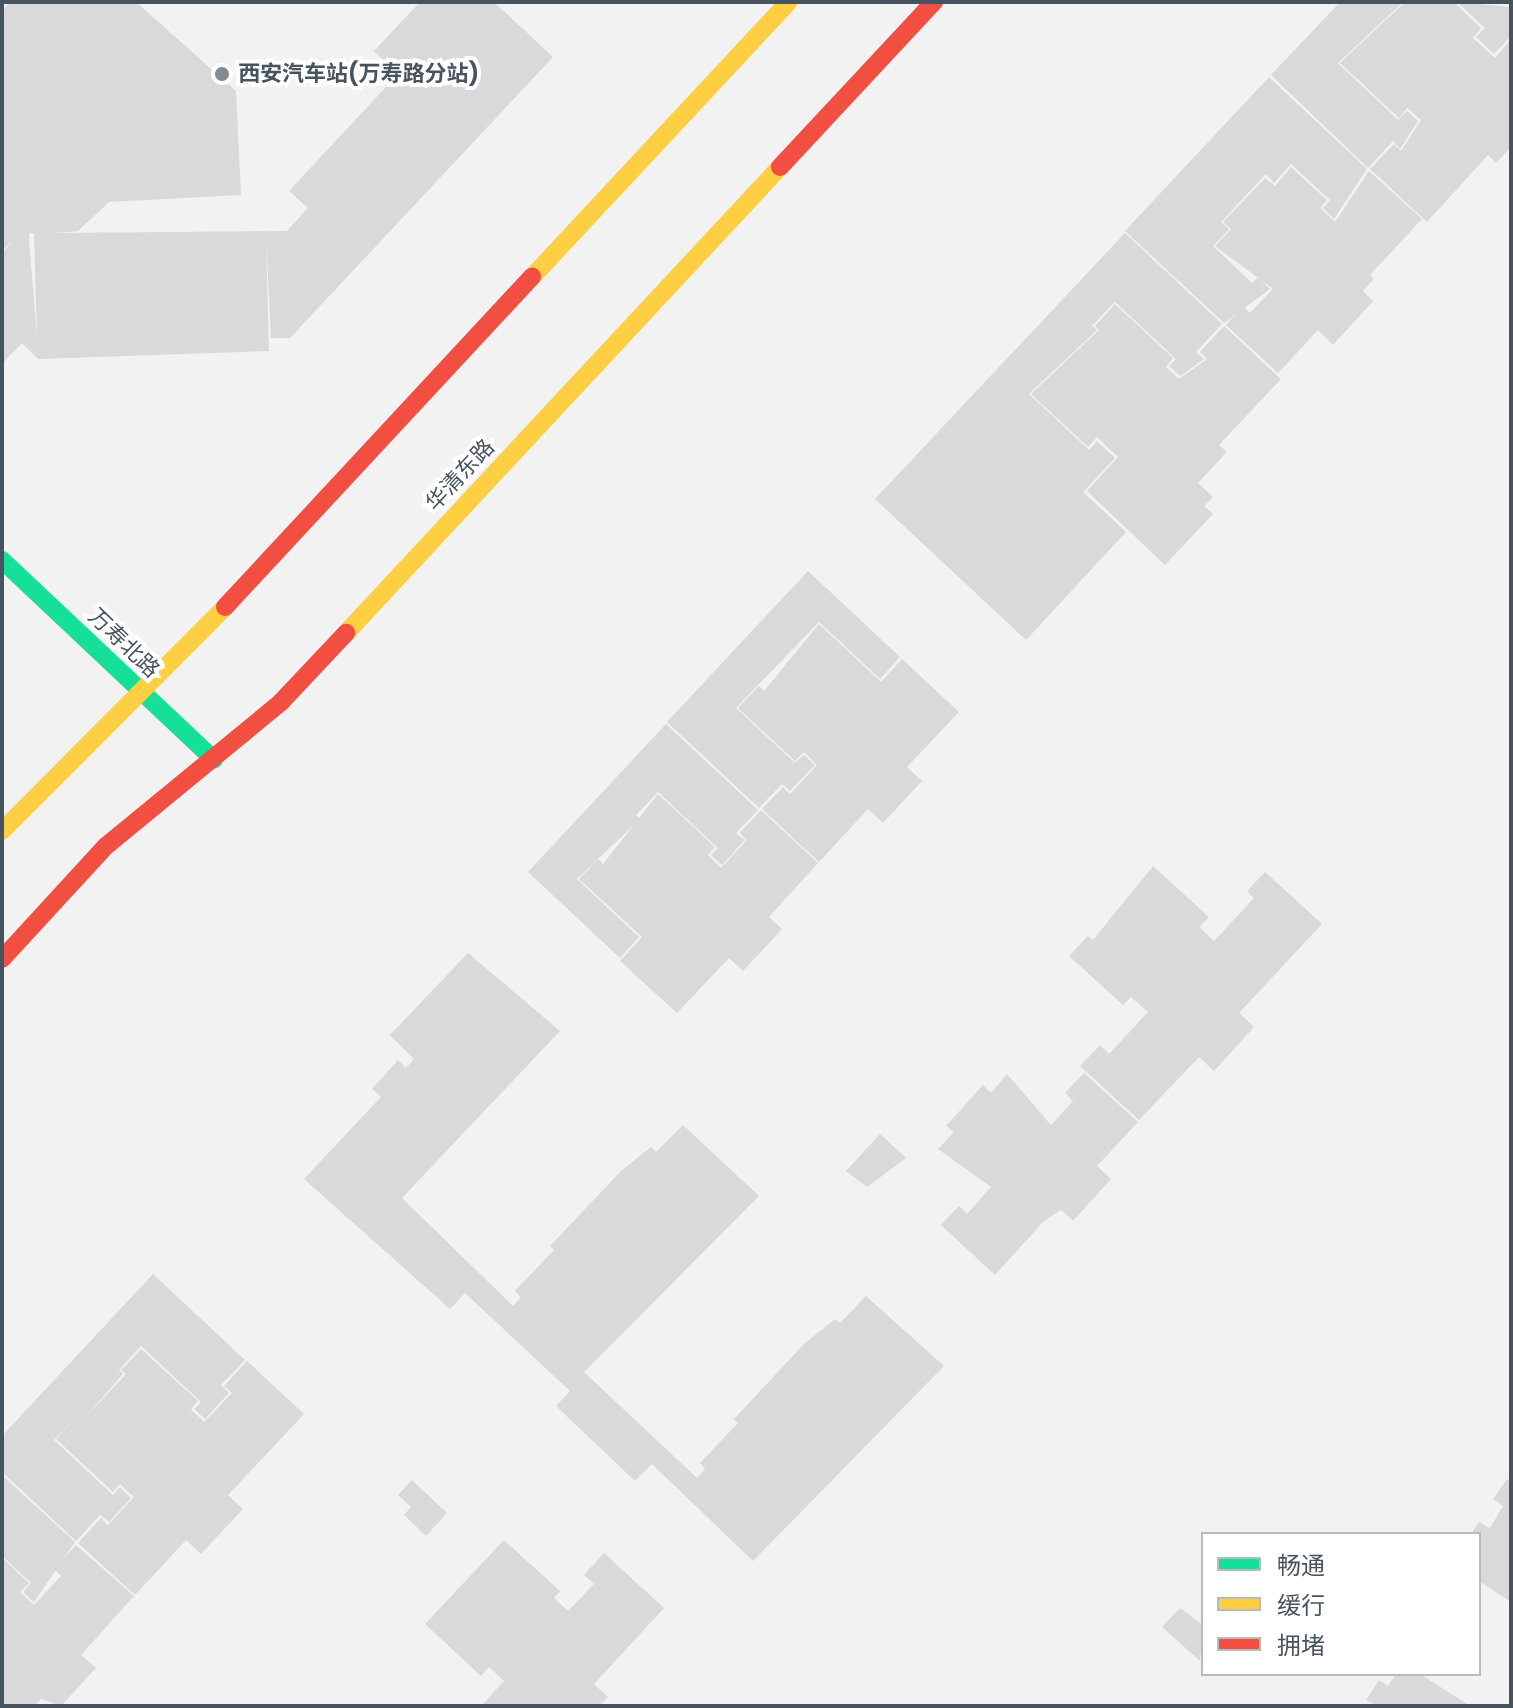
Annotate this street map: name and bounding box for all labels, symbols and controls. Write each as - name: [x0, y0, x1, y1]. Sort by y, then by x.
- place label: 西安汽车站(万寿路分站): [238, 61, 479, 87]
- marker: 西安汽车站(万寿路分站): [213, 65, 231, 83]
- street label: 华清东路: [420, 434, 500, 516]
- street label: 万寿北路: [83, 603, 165, 683]
- legend: [1201, 1532, 1481, 1676]
- text: 畅通: [1277, 1549, 1325, 1582]
- text: 缓行: [1277, 1589, 1325, 1622]
- text: 拥堵: [1277, 1629, 1325, 1662]

